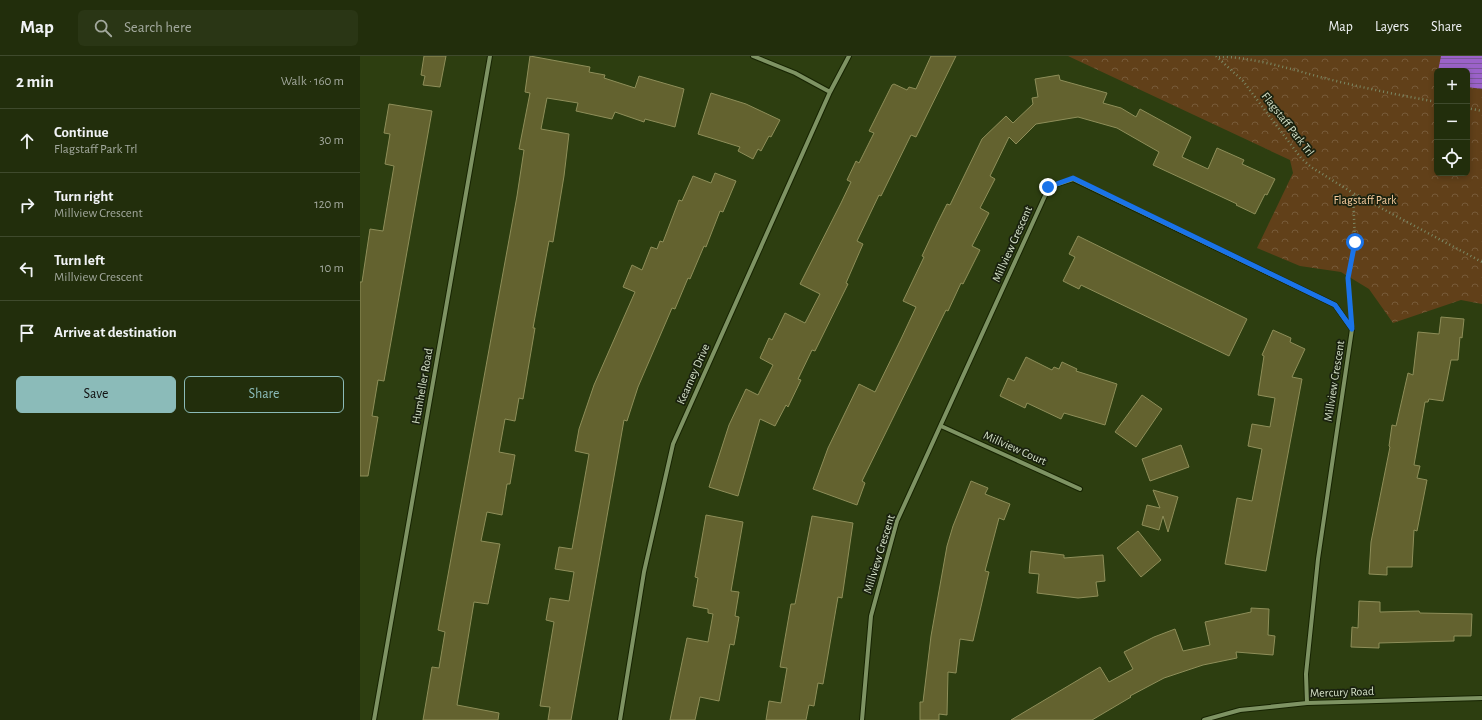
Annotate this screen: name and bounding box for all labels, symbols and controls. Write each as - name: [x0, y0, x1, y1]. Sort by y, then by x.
- search box: [78, 10, 358, 46]
- icon: search: [92, 17, 114, 39]
- text: Map: [20, 18, 54, 37]
- text: Search here: [124, 20, 192, 35]
- text: Map: [1328, 20, 1353, 34]
- text: Layers: [1375, 20, 1409, 34]
- text: Share: [1431, 20, 1462, 34]
- map controls: [1434, 68, 1470, 176]
- button: +: [1434, 68, 1470, 104]
- text: 2 min: [16, 73, 54, 90]
- text: Walk · 160 m: [281, 75, 344, 88]
- street label: Flagstaff Park Trl: [1260, 90, 1316, 158]
- button: −: [1434, 104, 1470, 140]
- text: Continue: [54, 125, 109, 140]
- icon: ahead: [16, 130, 38, 152]
- text: 30 m: [319, 134, 344, 147]
- button: locate: [1434, 140, 1470, 176]
- text: Flagstaff Park Trl: [54, 143, 138, 156]
- route end: [1039, 178, 1057, 196]
- text: Turn right: [54, 189, 113, 204]
- icon: right: [16, 194, 38, 216]
- park label: Flagstaff Park: [1333, 194, 1397, 206]
- text: 120 m: [314, 198, 344, 211]
- street label: Millview Crescent: [990, 204, 1034, 284]
- text: Millview Crescent: [54, 207, 143, 220]
- route start: [1346, 233, 1364, 251]
- text: Turn left: [54, 253, 105, 268]
- icon: left: [16, 258, 38, 280]
- text: 10 m: [320, 262, 344, 275]
- text: Millview Crescent: [54, 271, 143, 284]
- icon: arrive: [16, 322, 38, 344]
- text: Arrive at destination: [54, 325, 177, 340]
- street label: Millview Crescent: [1322, 339, 1346, 422]
- street label: Kearney Drive: [674, 342, 713, 407]
- street label: Humheller Road: [409, 347, 435, 425]
- button: Save: [16, 376, 176, 413]
- button: Share: [184, 376, 344, 413]
- street label: Millview Court: [982, 429, 1048, 467]
- street label: Millview Crescent: [861, 513, 897, 595]
- street label: Mercury Road: [1310, 685, 1374, 700]

